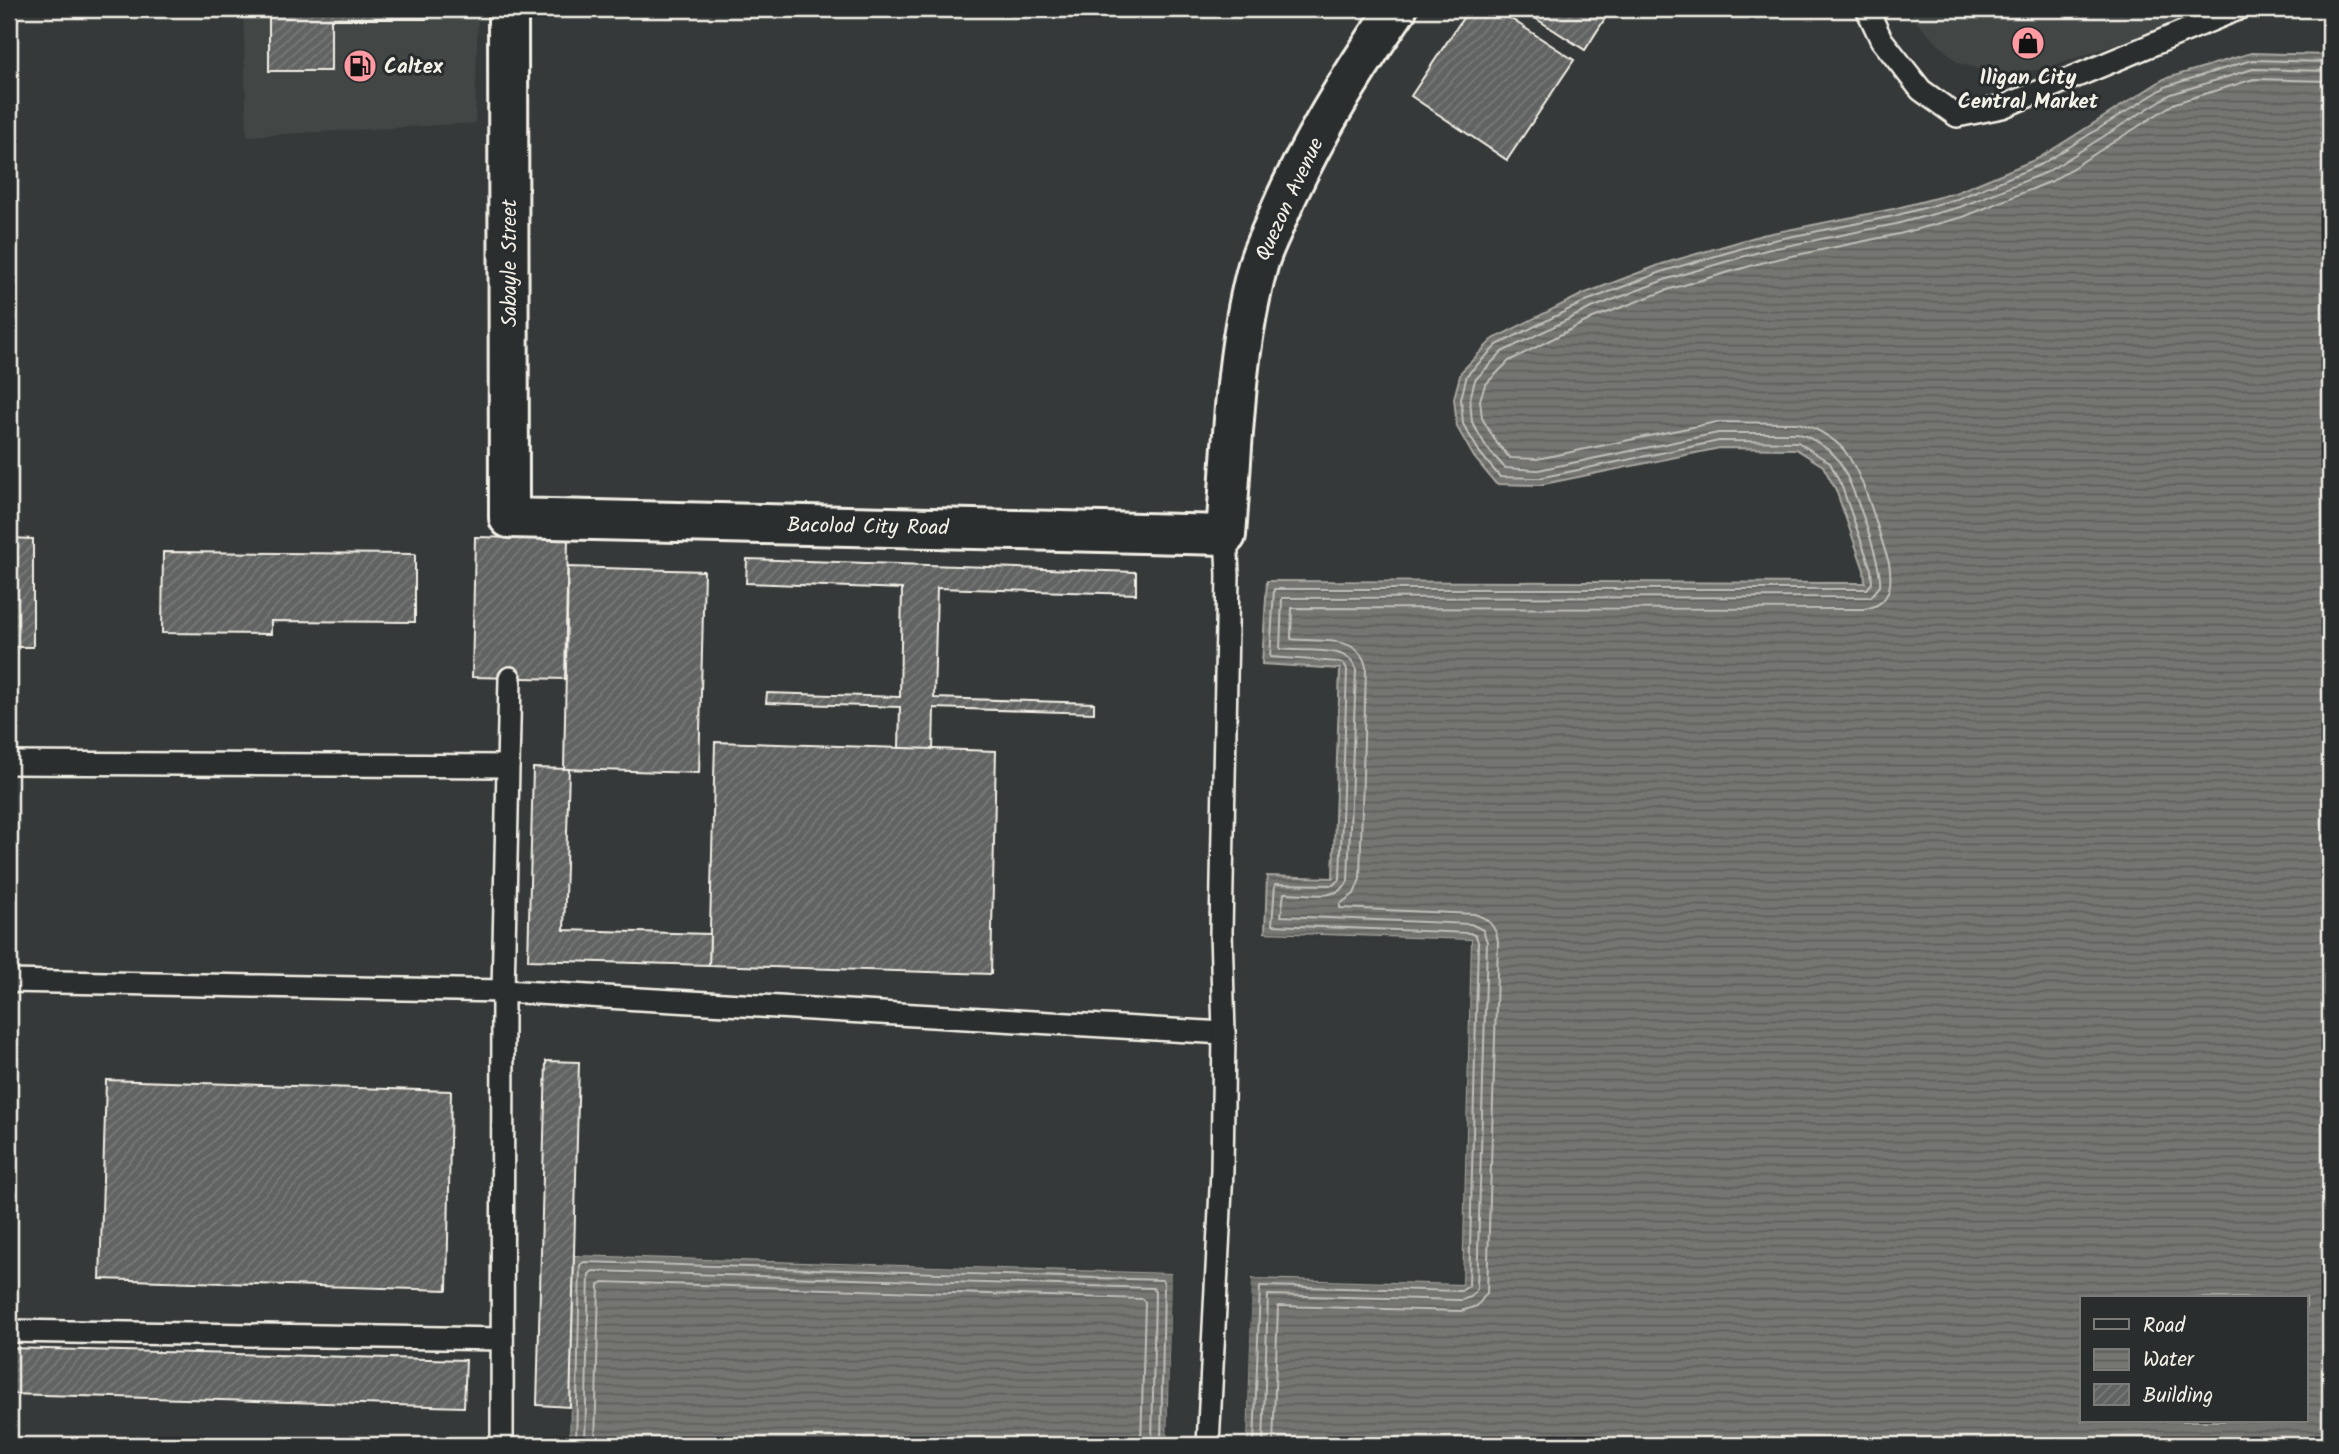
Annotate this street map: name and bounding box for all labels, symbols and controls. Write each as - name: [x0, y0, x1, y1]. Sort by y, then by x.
- shop icon: Iligan City Central Market: [2009, 24, 2047, 62]
- fuel station icon: Caltex: [341, 47, 379, 85]
- place label: Caltex: [384, 51, 444, 84]
- place label: Iligan City Central Market: [1958, 62, 2099, 119]
- street label: Quezon Avenue: [1247, 132, 1334, 267]
- street label: Sabayle Street: [494, 198, 527, 327]
- street label: Bacolod City Road: [787, 510, 950, 545]
- legend: [2080, 1296, 2308, 1422]
- text: Road: [2143, 1310, 2186, 1343]
- text: Water: [2143, 1344, 2195, 1377]
- text: Building: [2143, 1380, 2213, 1413]

